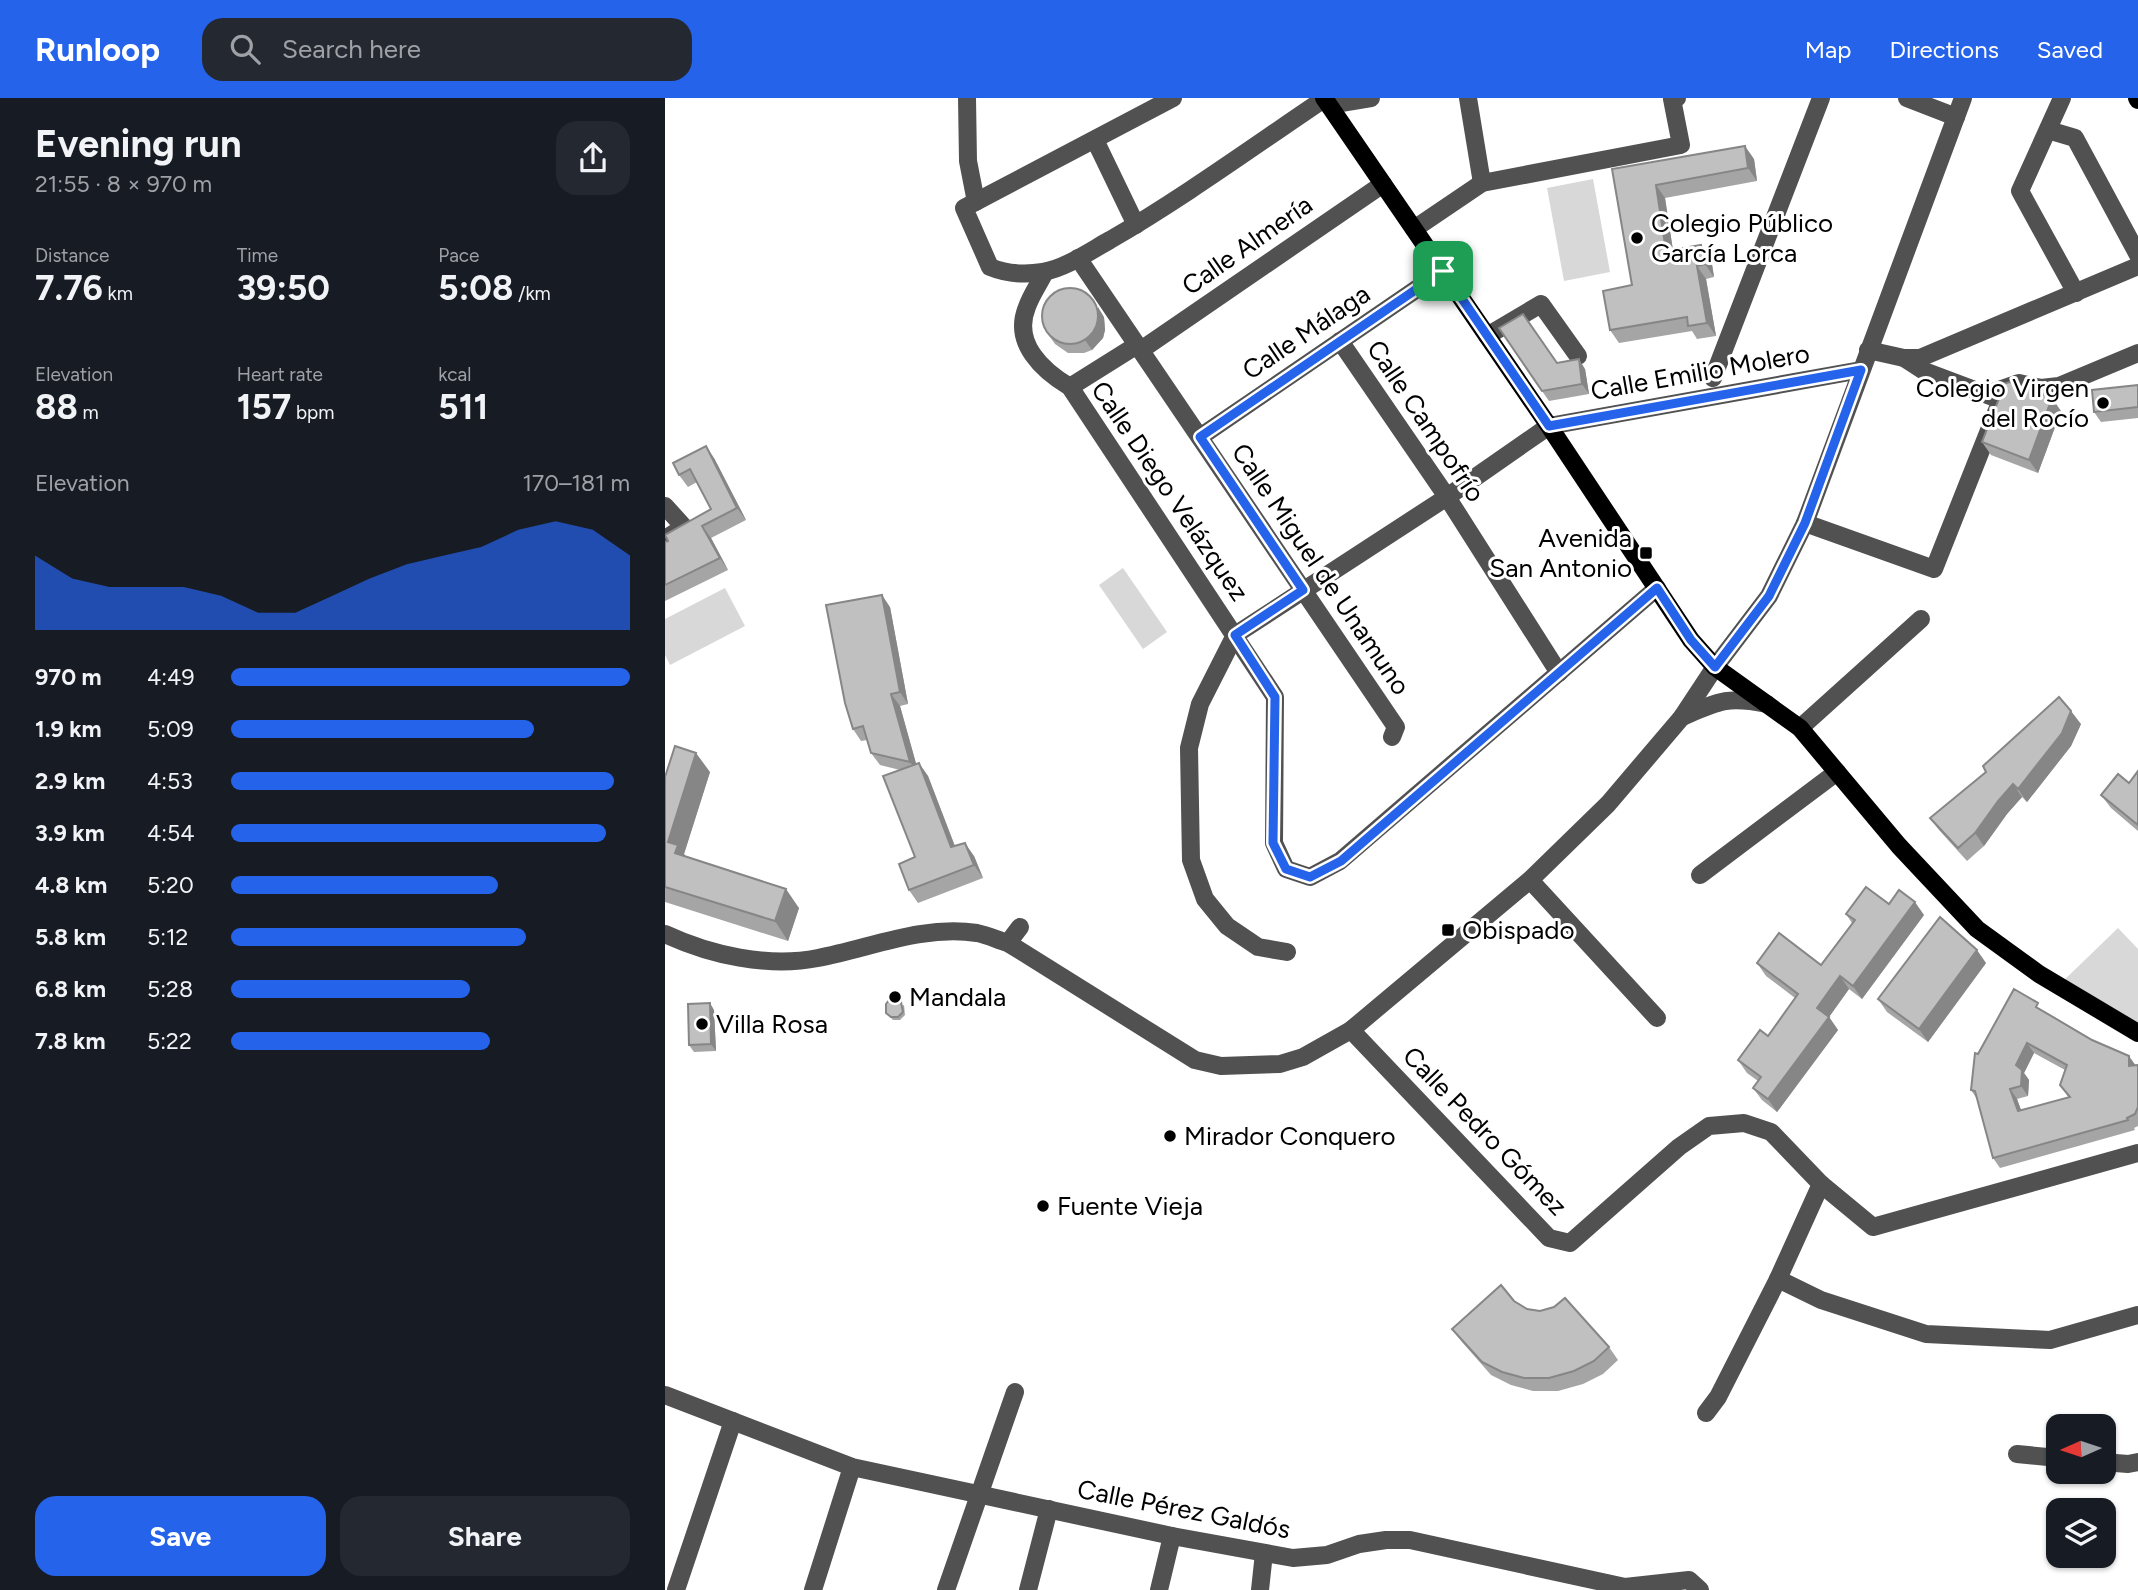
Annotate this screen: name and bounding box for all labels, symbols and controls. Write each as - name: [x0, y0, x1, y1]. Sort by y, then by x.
- search box: [202, 18, 692, 81]
- text: Runloop: [35, 30, 160, 69]
- icon: search: [226, 30, 264, 68]
- text: Search here: [282, 33, 421, 65]
- text: Map: [1805, 35, 1851, 64]
- text: Directions: [1889, 35, 1999, 64]
- text: Saved: [2037, 35, 2103, 64]
- text: Evening run: [35, 121, 242, 167]
- button: share: [556, 121, 630, 195]
- text: 21:55 · 8 × 970 m: [35, 170, 212, 198]
- street label: Calle Almería: [1176, 188, 1318, 302]
- place label: Colegio Público García Lorca: [1651, 207, 1833, 269]
- marker: Colegio Público García Lorca: [1629, 230, 1645, 246]
- pin: [1413, 241, 1473, 301]
- text: Distance: [35, 244, 109, 267]
- text: Time: [237, 244, 278, 267]
- text: Pace: [438, 244, 479, 267]
- icon: arrive: [1424, 252, 1462, 290]
- text: 7.76: [35, 267, 103, 309]
- text: 39:50: [237, 267, 330, 309]
- text: 5:08: [438, 267, 513, 309]
- street label: Calle Málaga: [1236, 278, 1376, 386]
- text: km: [103, 282, 133, 305]
- text: /km: [513, 282, 551, 305]
- street label: Calle Campofrío: [1360, 334, 1492, 508]
- street label: Calle Emilio Molero: [1588, 337, 1812, 407]
- text: Elevation: [35, 363, 113, 386]
- text: Heart rate: [237, 363, 323, 386]
- text: kcal: [438, 363, 472, 386]
- place label: Colegio Virgen del Rocío: [1916, 372, 2089, 434]
- street label: Calle Diego Velázquez: [1085, 375, 1255, 607]
- text: 88: [35, 386, 78, 428]
- text: 157: [237, 386, 291, 428]
- text: 511: [438, 386, 488, 428]
- marker: Colegio Virgen del Rocío: [2095, 395, 2111, 411]
- text: m: [78, 401, 99, 424]
- text: bpm: [291, 401, 334, 424]
- street label: Calle Miguel de Unamuno: [1225, 437, 1417, 701]
- text: Elevation: [35, 469, 130, 497]
- text: 170–181 m: [522, 469, 630, 497]
- place label: Avenida San Antonio: [1489, 522, 1632, 584]
- marker: Avenida San Antonio: [1638, 545, 1654, 561]
- text: 970 m: [35, 663, 102, 691]
- text: 4:49: [147, 663, 194, 691]
- text: 1.9 km: [35, 715, 102, 743]
- text: 5:09: [147, 715, 194, 743]
- text: 2.9 km: [35, 767, 105, 795]
- text: 4:53: [147, 767, 193, 795]
- text: 3.9 km: [35, 819, 105, 847]
- text: 4:54: [147, 819, 195, 847]
- text: 4.8 km: [35, 871, 107, 899]
- text: 5:20: [147, 871, 194, 899]
- place label: Obispado: [1462, 914, 1575, 946]
- marker: Obispado: [1440, 922, 1456, 938]
- text: 5.8 km: [35, 923, 106, 951]
- text: 5:12: [147, 923, 188, 951]
- text: 6.8 km: [35, 975, 106, 1003]
- text: 5:28: [147, 975, 193, 1003]
- place label: Mandala: [909, 981, 1006, 1013]
- marker: Mandala: [887, 989, 903, 1005]
- place label: Villa Rosa: [716, 1008, 828, 1040]
- marker: Villa Rosa: [694, 1016, 710, 1032]
- text: 7.8 km: [35, 1027, 105, 1055]
- text: 5:22: [147, 1027, 192, 1055]
- street label: Calle Pedro Gómez: [1396, 1040, 1574, 1222]
- place label: Mirador Conquero: [1184, 1120, 1396, 1152]
- marker: Mirador Conquero: [1162, 1128, 1178, 1144]
- place label: Fuente Vieja: [1057, 1190, 1203, 1222]
- marker: Fuente Vieja: [1035, 1198, 1051, 1214]
- north arrow: [2046, 1414, 2116, 1484]
- map controls: [2046, 1414, 2116, 1568]
- street label: Calle Pérez Galdós: [1075, 1473, 1293, 1545]
- button: Save: [35, 1496, 326, 1576]
- button: Share: [340, 1496, 630, 1576]
- button: layers: [2046, 1498, 2116, 1568]

